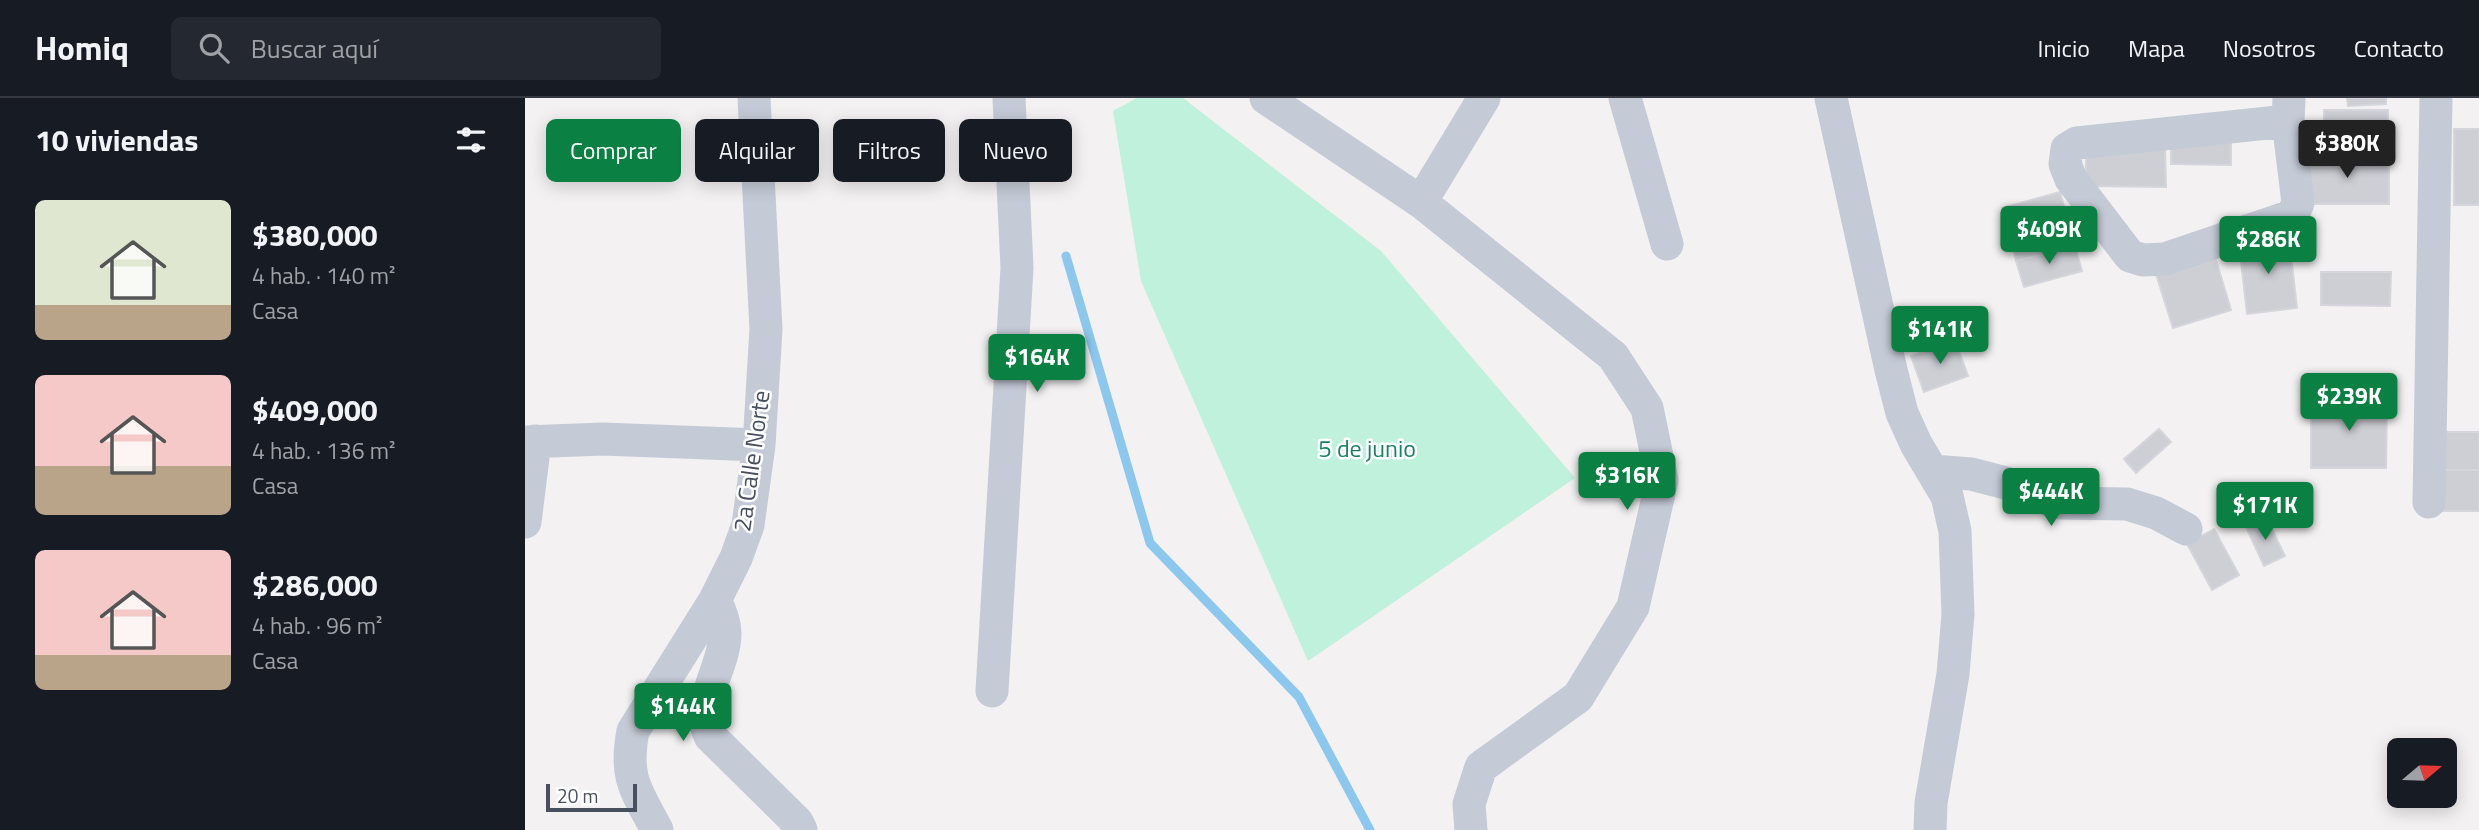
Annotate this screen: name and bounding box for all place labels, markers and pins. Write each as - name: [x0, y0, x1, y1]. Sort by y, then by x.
- pin: $380K: [2298, 120, 2396, 180]
- pin: $409K: [2000, 206, 2098, 266]
- pin: $286K: [2219, 216, 2317, 276]
- pin: $141K: [1891, 306, 1989, 366]
- pin: $164K: [988, 334, 1086, 394]
- pin: $239K: [2300, 374, 2398, 433]
- pin: $316K: [1578, 452, 1676, 512]
- pin: $444K: [2002, 468, 2100, 528]
- pin: $171K: [2216, 482, 2314, 542]
- pin: $144K: [634, 684, 732, 743]

